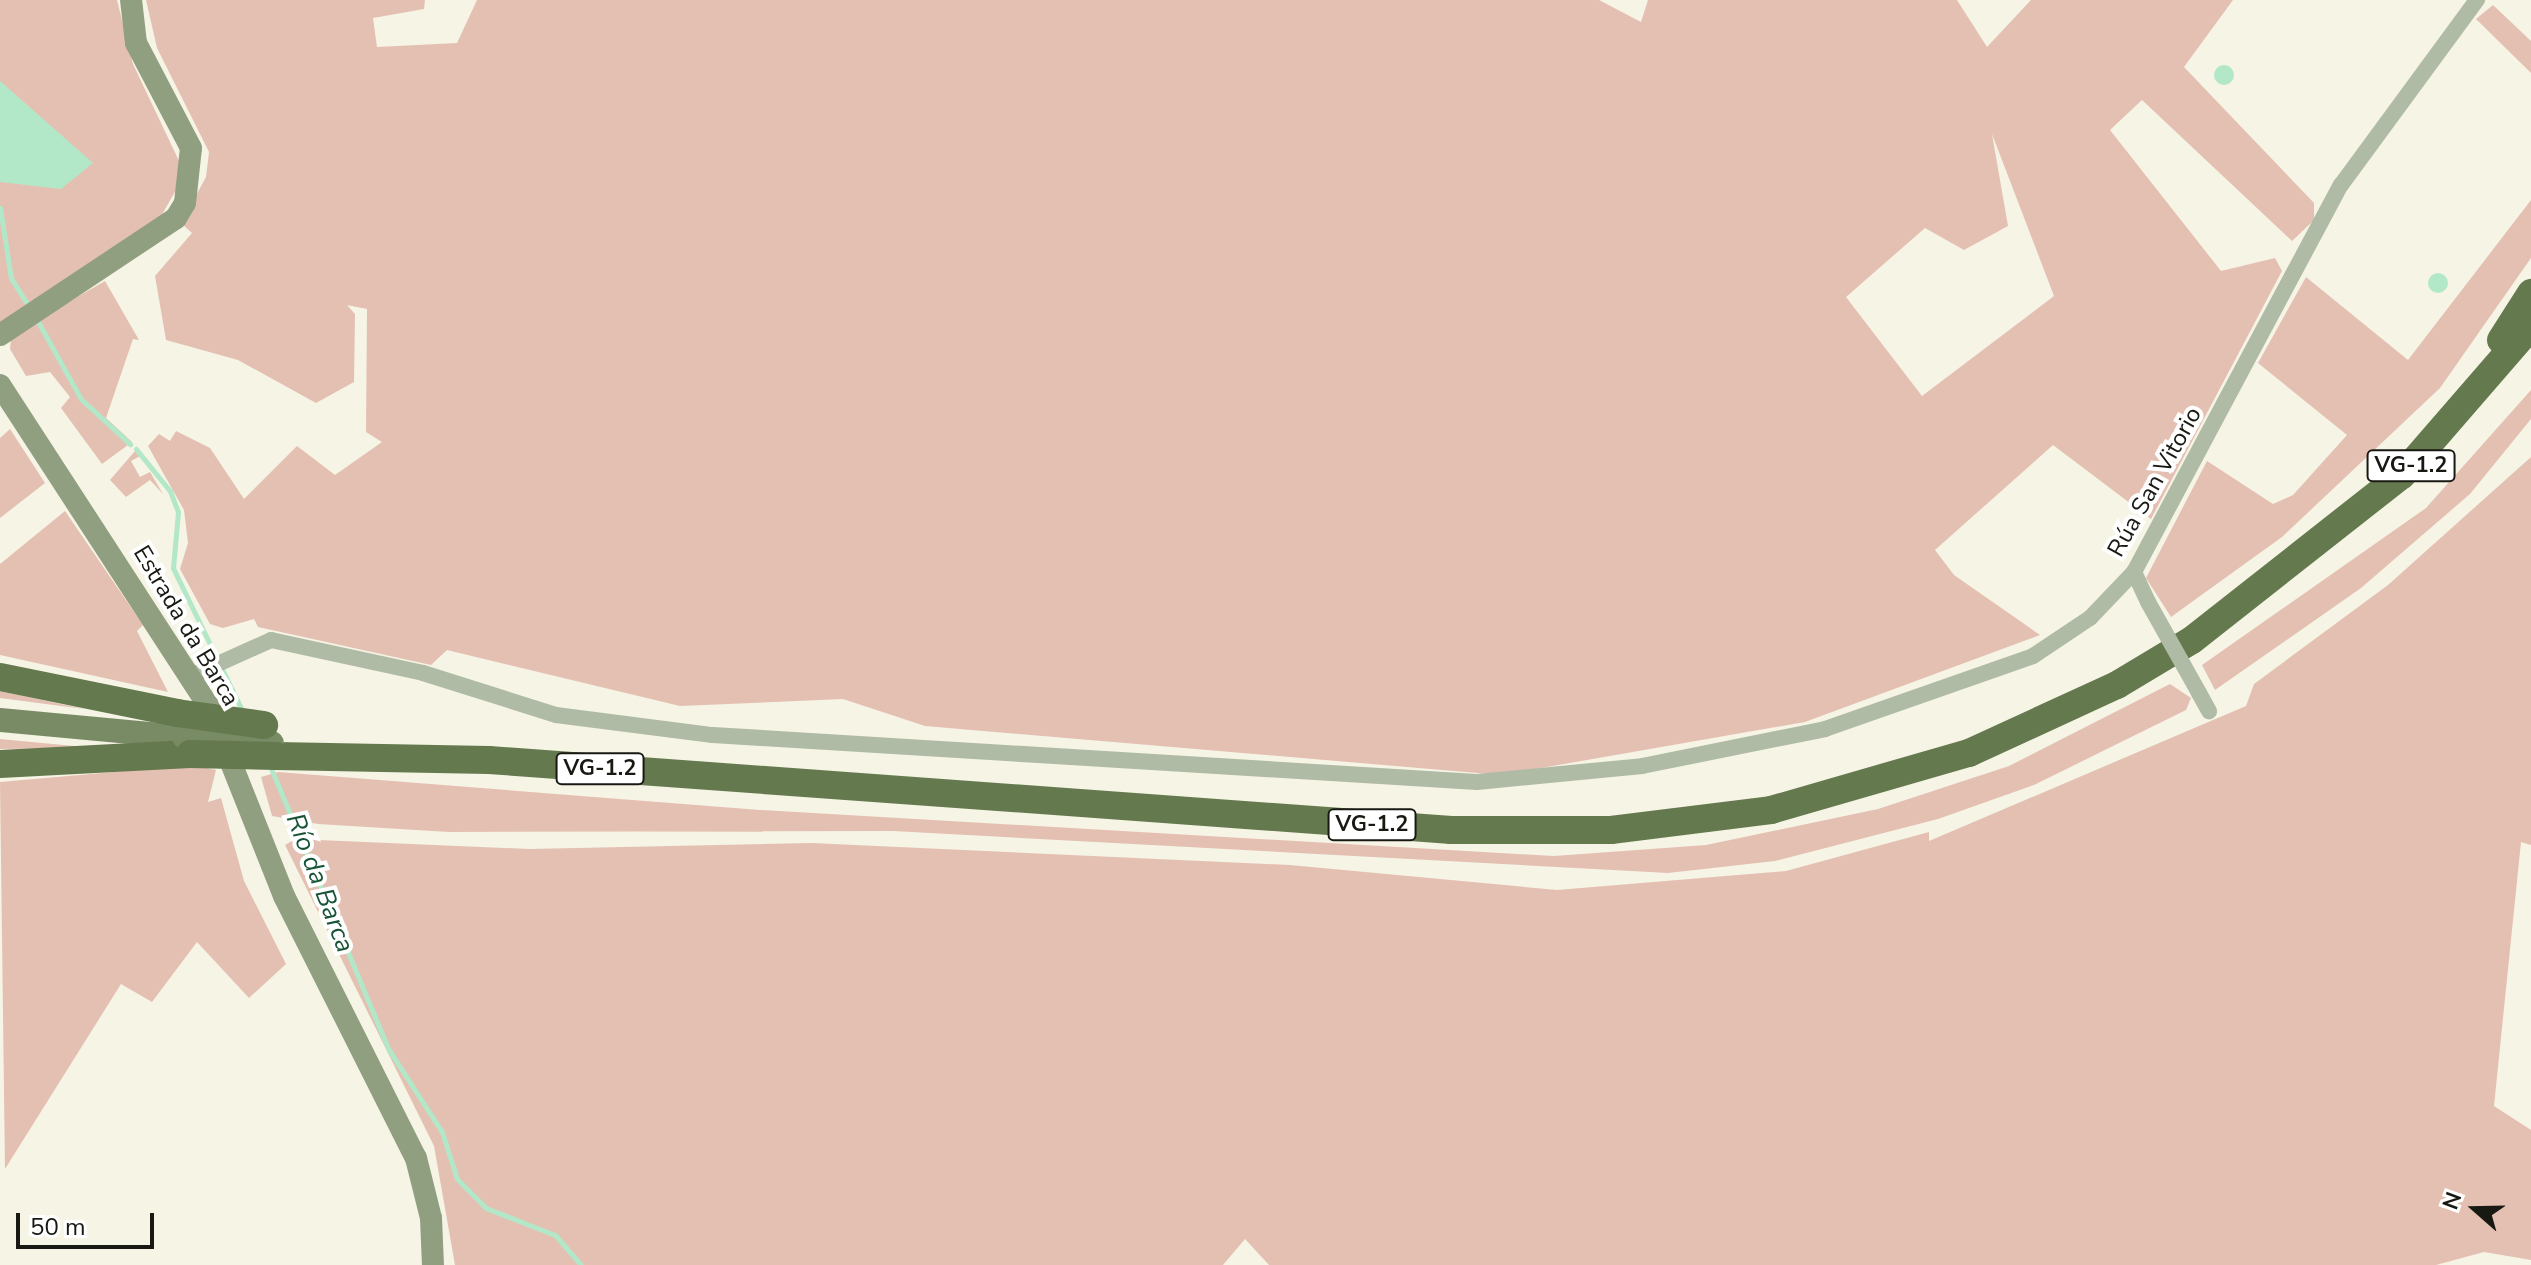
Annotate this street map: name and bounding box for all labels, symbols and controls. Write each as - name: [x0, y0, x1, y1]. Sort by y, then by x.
- street label: Rúa San Vitorio: [2102, 402, 2208, 562]
- road number: VG-1.2: [2365, 448, 2457, 484]
- street label: Estrada da Barca: [127, 541, 245, 711]
- road number: VG-1.2: [554, 751, 646, 787]
- road number: VG-1.2: [1326, 807, 1418, 843]
- water label: Río da Barca: [279, 809, 361, 957]
- north arrow: [2435, 1169, 2515, 1249]
- text: N: [2436, 1188, 2469, 1214]
- scale bar: [20, 1197, 158, 1247]
- text: 50 m: [30, 1211, 86, 1243]

